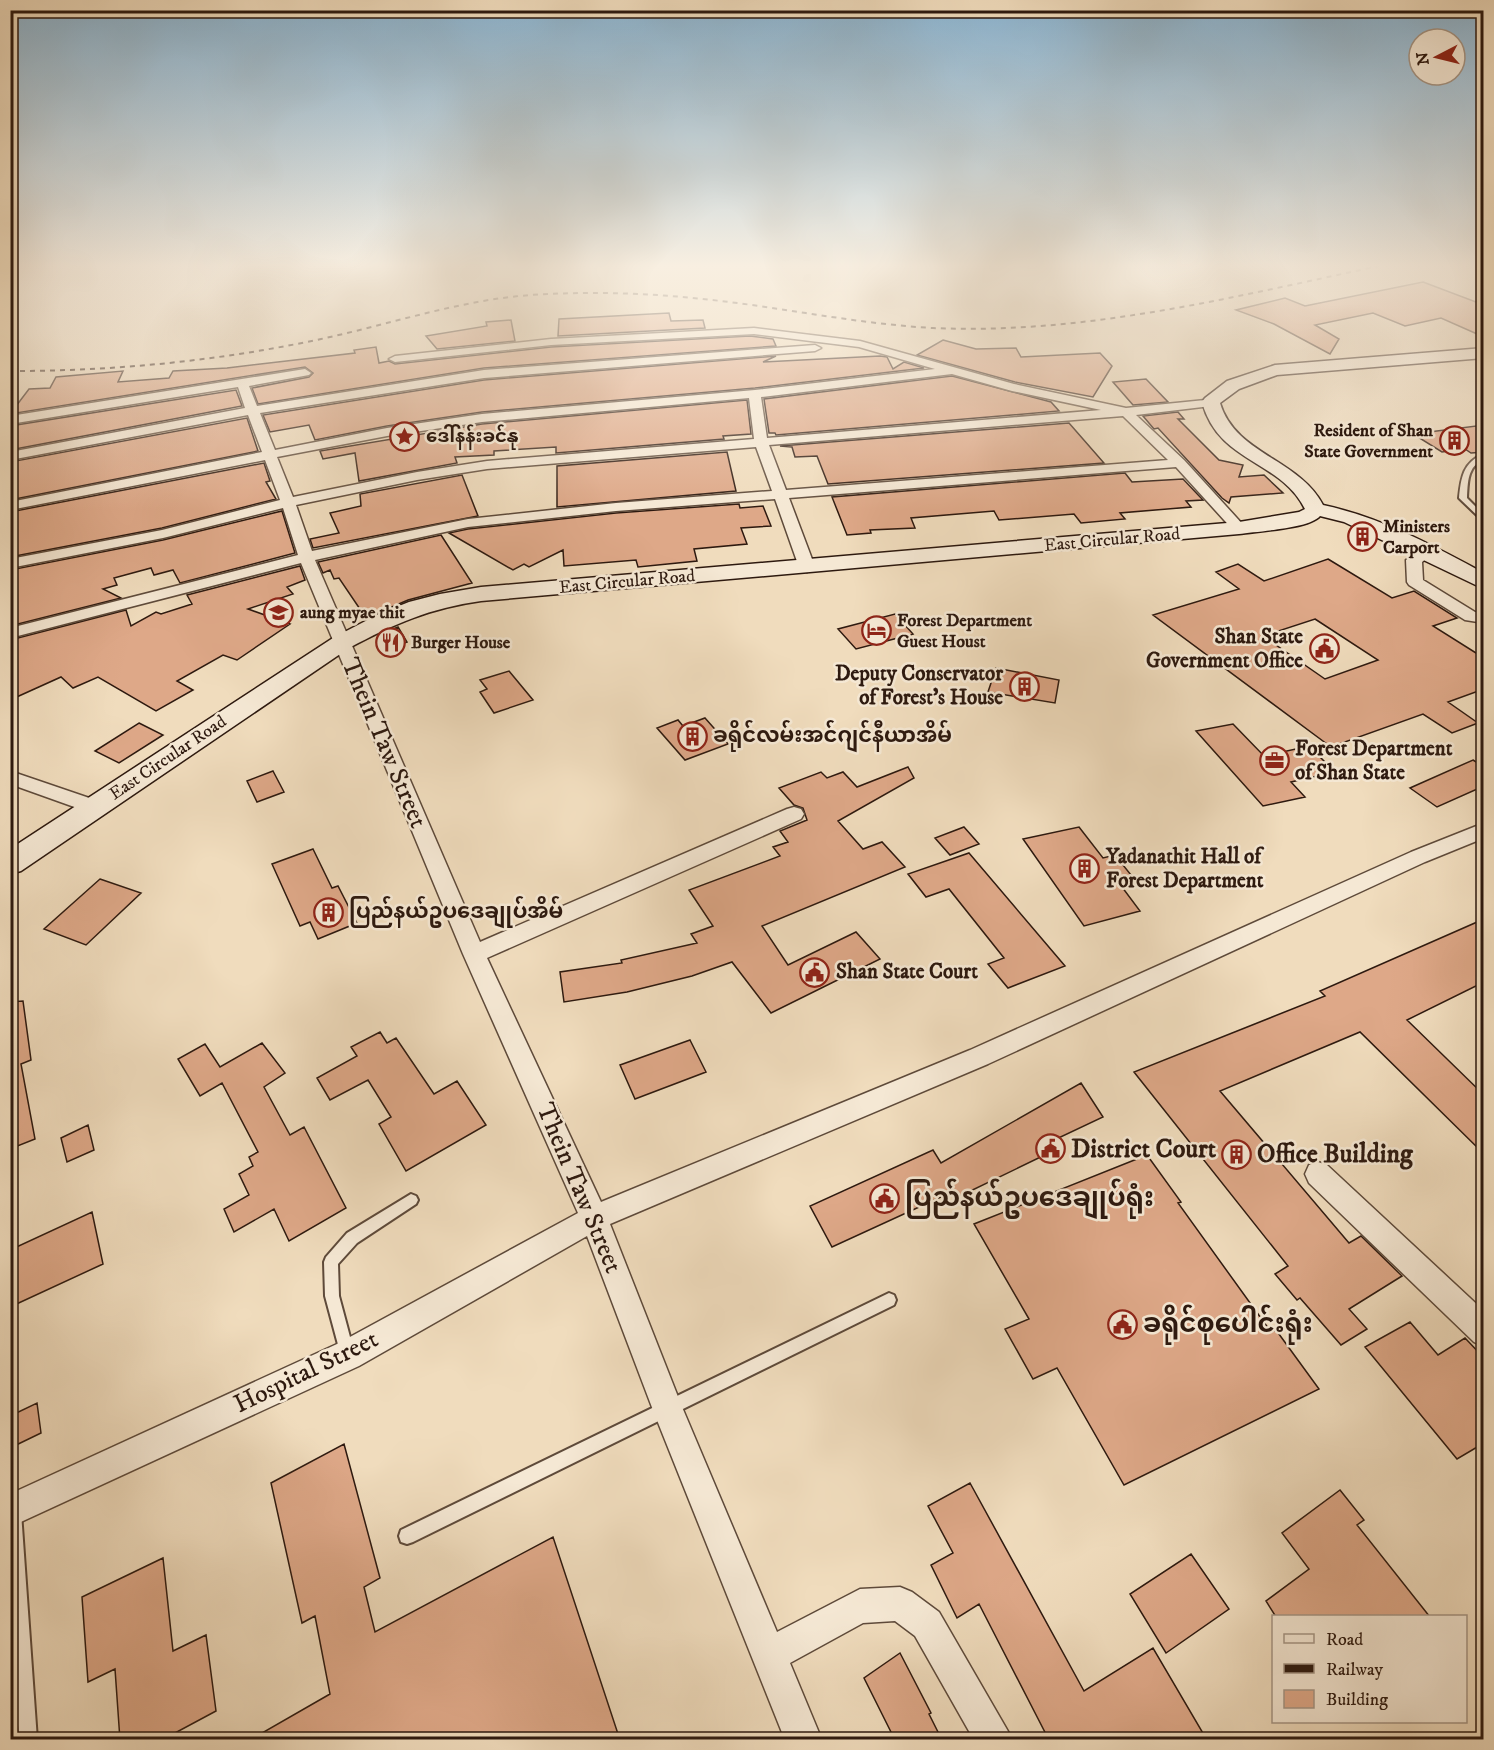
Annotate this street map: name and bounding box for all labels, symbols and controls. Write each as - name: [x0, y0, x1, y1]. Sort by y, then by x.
- north arrow: [1407, 27, 1467, 87]
- text: N: [1412, 51, 1434, 66]
- place label: Resident of Shan State Government: [1304, 420, 1434, 463]
- place icon: ဒေါ်နန်းခင်နု: [389, 421, 421, 453]
- place label: ဒေါ်နန်းခင်နု: [426, 424, 519, 450]
- building icon: Resident of Shan State Government: [1438, 425, 1470, 457]
- place label: Ministers Carport: [1383, 516, 1450, 559]
- building icon: Ministers Carport: [1346, 521, 1378, 553]
- street label: East Circular Road: [1043, 523, 1181, 557]
- street label: East Circular Road: [558, 565, 696, 599]
- school or university icon: aung myae thit: [263, 597, 295, 629]
- place label: aung myae thit: [300, 602, 405, 624]
- place label: Forest Department Guest Houst: [897, 610, 1032, 653]
- hotel icon: Forest Department Guest Houst: [860, 615, 892, 647]
- place label: Shan State Government Office: [1146, 624, 1303, 674]
- restaurant icon: Burger House: [374, 627, 406, 659]
- place label: Burger House: [411, 632, 511, 654]
- public building icon: Shan State Government Office: [1308, 633, 1340, 665]
- street label: Thein Taw Street: [333, 653, 435, 833]
- place label: Deputy Conservator of Forest's House: [835, 661, 1004, 711]
- building icon: Deputy Conservator of Forest's House: [1008, 670, 1040, 702]
- street label: East Circular Road: [105, 711, 231, 805]
- place label: ခရိုင်လမ်းအင်ဂျင်နီယာအိမ်: [713, 719, 952, 753]
- building icon: ခရိုင်လမ်းအင်ဂျင်နီယာအိမ်: [676, 720, 708, 752]
- place label: Forest Department of Shan State: [1295, 736, 1453, 786]
- office icon: Forest Department of Shan State: [1258, 745, 1290, 777]
- place label: Yadanathit Hall of Forest Department: [1105, 844, 1264, 894]
- building icon: Yadanathit Hall of Forest Department: [1069, 853, 1101, 885]
- place label: ပြည်နယ်ဥပဒေချုပ်အိမ်: [349, 895, 563, 929]
- building icon: ပြည်နယ်ဥပဒေချုပ်အိမ်: [312, 896, 344, 928]
- public building icon: Shan State Court: [799, 956, 831, 988]
- place label: Shan State Court: [836, 959, 978, 985]
- street label: Thein Taw Street: [528, 1098, 630, 1278]
- public building icon: District Court: [1034, 1133, 1066, 1165]
- place label: District Court: [1071, 1133, 1217, 1166]
- building icon: Office Building: [1220, 1138, 1252, 1170]
- place label: Office Building: [1257, 1138, 1414, 1171]
- place label: ပြည်နယ်ဥပဒေချုပ်ရုံး: [905, 1178, 1154, 1219]
- public building icon: ပြည်နယ်ဥပဒေချုပ်ရုံး: [868, 1182, 900, 1214]
- place label: ခရိုင်စုပေါင်းရုံး: [1143, 1304, 1313, 1345]
- public building icon: ခရိုင်စုပေါင်းရုံး: [1106, 1308, 1138, 1340]
- street label: Hospital Street: [228, 1323, 384, 1421]
- legend: [1272, 1615, 1467, 1723]
- text: Road: [1326, 1629, 1363, 1651]
- text: Railway: [1326, 1659, 1384, 1681]
- text: Building: [1326, 1689, 1388, 1711]

